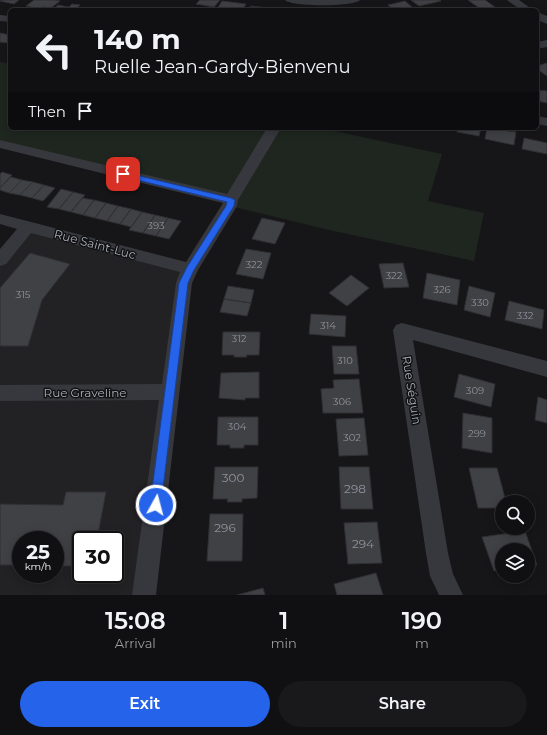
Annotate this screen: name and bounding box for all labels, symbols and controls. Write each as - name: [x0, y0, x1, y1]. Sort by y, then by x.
- text: 140 m: [94, 22, 181, 56]
- icon: left: [28, 24, 80, 76]
- text: Ruelle Jean-Gardy-Bienvenu: [94, 56, 351, 78]
- icon: arrive: [74, 100, 96, 122]
- text: Then: [28, 102, 66, 121]
- pin: [106, 157, 140, 191]
- icon: arrive: [112, 163, 134, 185]
- house number: 393: [147, 219, 165, 232]
- street label: Rue Saint-Luc: [52, 226, 138, 262]
- house number: 322: [246, 258, 263, 271]
- house number: 322: [386, 269, 403, 282]
- house number: 326: [433, 283, 451, 296]
- house number: 315: [16, 288, 31, 301]
- house number: 330: [471, 296, 489, 309]
- house number: 332: [517, 309, 534, 322]
- house number: 314: [320, 319, 336, 332]
- house number: 312: [232, 332, 247, 345]
- house number: 310: [337, 354, 353, 367]
- street label: Rue Séguin: [399, 355, 425, 425]
- house number: 309: [466, 384, 484, 397]
- street label: Rue Graveline: [43, 385, 127, 400]
- house number: 306: [333, 395, 351, 408]
- house number: 304: [228, 420, 247, 433]
- house number: 299: [468, 427, 486, 440]
- house number: 302: [343, 431, 361, 444]
- house number: 300: [222, 470, 244, 485]
- house number: 298: [344, 481, 366, 496]
- position arrow: [135, 484, 177, 526]
- map controls: [495, 495, 535, 583]
- button: search: [495, 495, 535, 535]
- house number: 296: [214, 520, 236, 535]
- speed limit sign: 30: [72, 531, 124, 583]
- house number: 294: [352, 536, 374, 551]
- text: 25: [26, 540, 50, 564]
- button: layers: [495, 543, 535, 583]
- text: km/h: [25, 560, 51, 573]
- text: 15:08: [105, 606, 166, 635]
- text: 1: [279, 606, 288, 635]
- text: 190: [402, 606, 442, 635]
- text: Arrival: [115, 635, 156, 651]
- text: min: [271, 635, 297, 651]
- text: m: [415, 635, 429, 651]
- button: Exit: [20, 681, 270, 727]
- button: Share: [278, 681, 527, 727]

